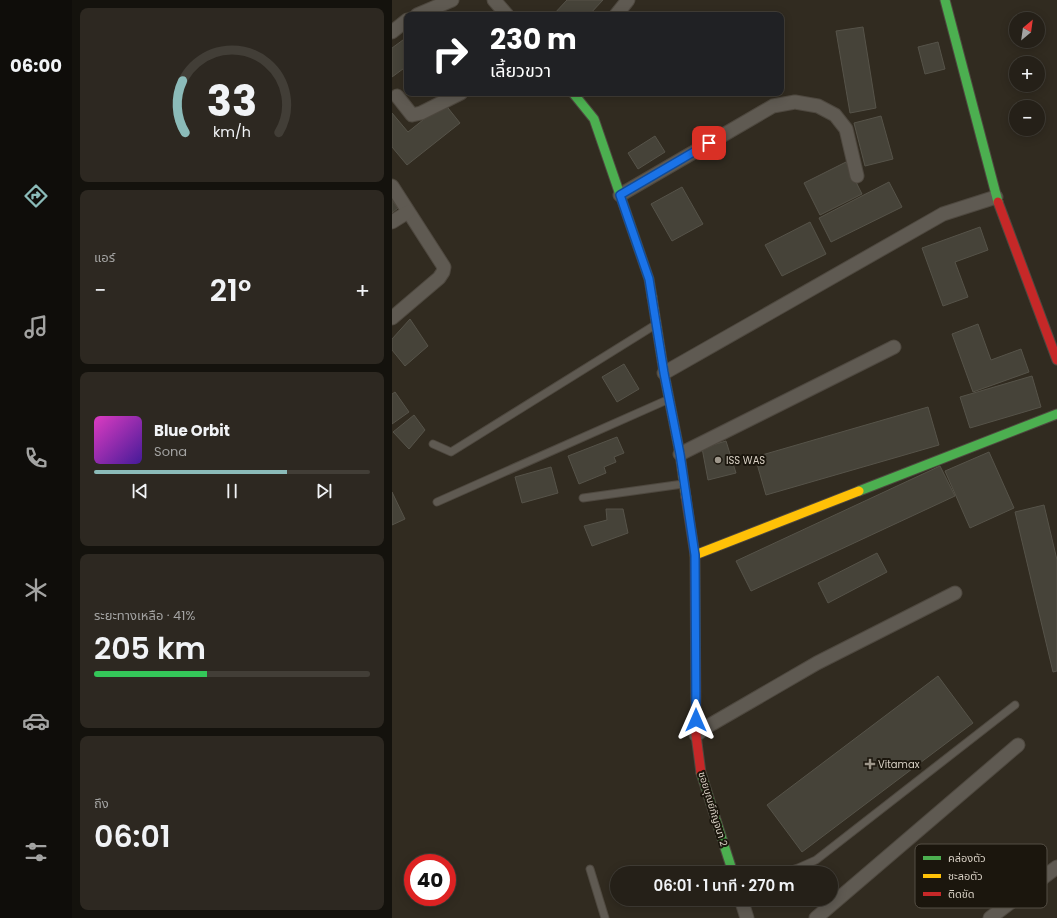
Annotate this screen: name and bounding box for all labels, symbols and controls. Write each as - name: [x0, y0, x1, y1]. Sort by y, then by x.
- north arrow: [1009, 12, 1045, 48]
- map controls: [1009, 12, 1045, 136]
- text: 230 m: [490, 20, 577, 59]
- icon: right: [424, 28, 476, 80]
- text: 06:00: [10, 53, 62, 78]
- button: +: [1009, 56, 1045, 92]
- text: เลี้ยวขวา: [490, 58, 551, 83]
- text: 33: [207, 72, 257, 131]
- button: −: [1009, 100, 1045, 136]
- text: km/h: [213, 122, 251, 142]
- pin: [692, 126, 726, 160]
- icon: arrive: [698, 132, 720, 154]
- icon: directions: [22, 182, 50, 210]
- text: แอร์: [94, 248, 115, 267]
- text: 21°: [210, 269, 251, 312]
- text: −: [94, 275, 106, 306]
- text: +: [355, 275, 370, 306]
- icon: music: [22, 313, 50, 341]
- text: Blue Orbit: [154, 420, 230, 441]
- text: Sona: [154, 442, 187, 461]
- icon: phone: [22, 444, 50, 472]
- place label: ISS WAS: [726, 453, 765, 468]
- marker: ISS WAS: [713, 455, 723, 465]
- icon: previous: [129, 480, 151, 502]
- icon: pause: [221, 480, 243, 502]
- icon: next: [313, 480, 335, 502]
- icon: climate: [22, 576, 50, 604]
- text: ระยะทางเหลือ · 41%: [94, 606, 195, 625]
- text: 205 km: [94, 627, 206, 670]
- position arrow: [675, 699, 717, 741]
- icon: car: [22, 707, 50, 735]
- place label: Vitamax: [878, 757, 920, 772]
- marker: Vitamax: [865, 759, 875, 769]
- street label: ซอยบุณย์กัญจนา 2: [695, 770, 732, 848]
- text: ถึง: [94, 794, 109, 813]
- text: 06:01: [94, 815, 171, 858]
- icon: filters: [22, 838, 50, 866]
- legend: [915, 844, 1047, 908]
- text: คล่องตัว: [948, 850, 986, 866]
- speed limit sign: 40: [404, 854, 456, 906]
- text: ชะลอตัว: [948, 868, 983, 884]
- text: 06:01 · 1 นาที · 270 m: [654, 875, 794, 896]
- text: ติดขัด: [948, 886, 975, 902]

